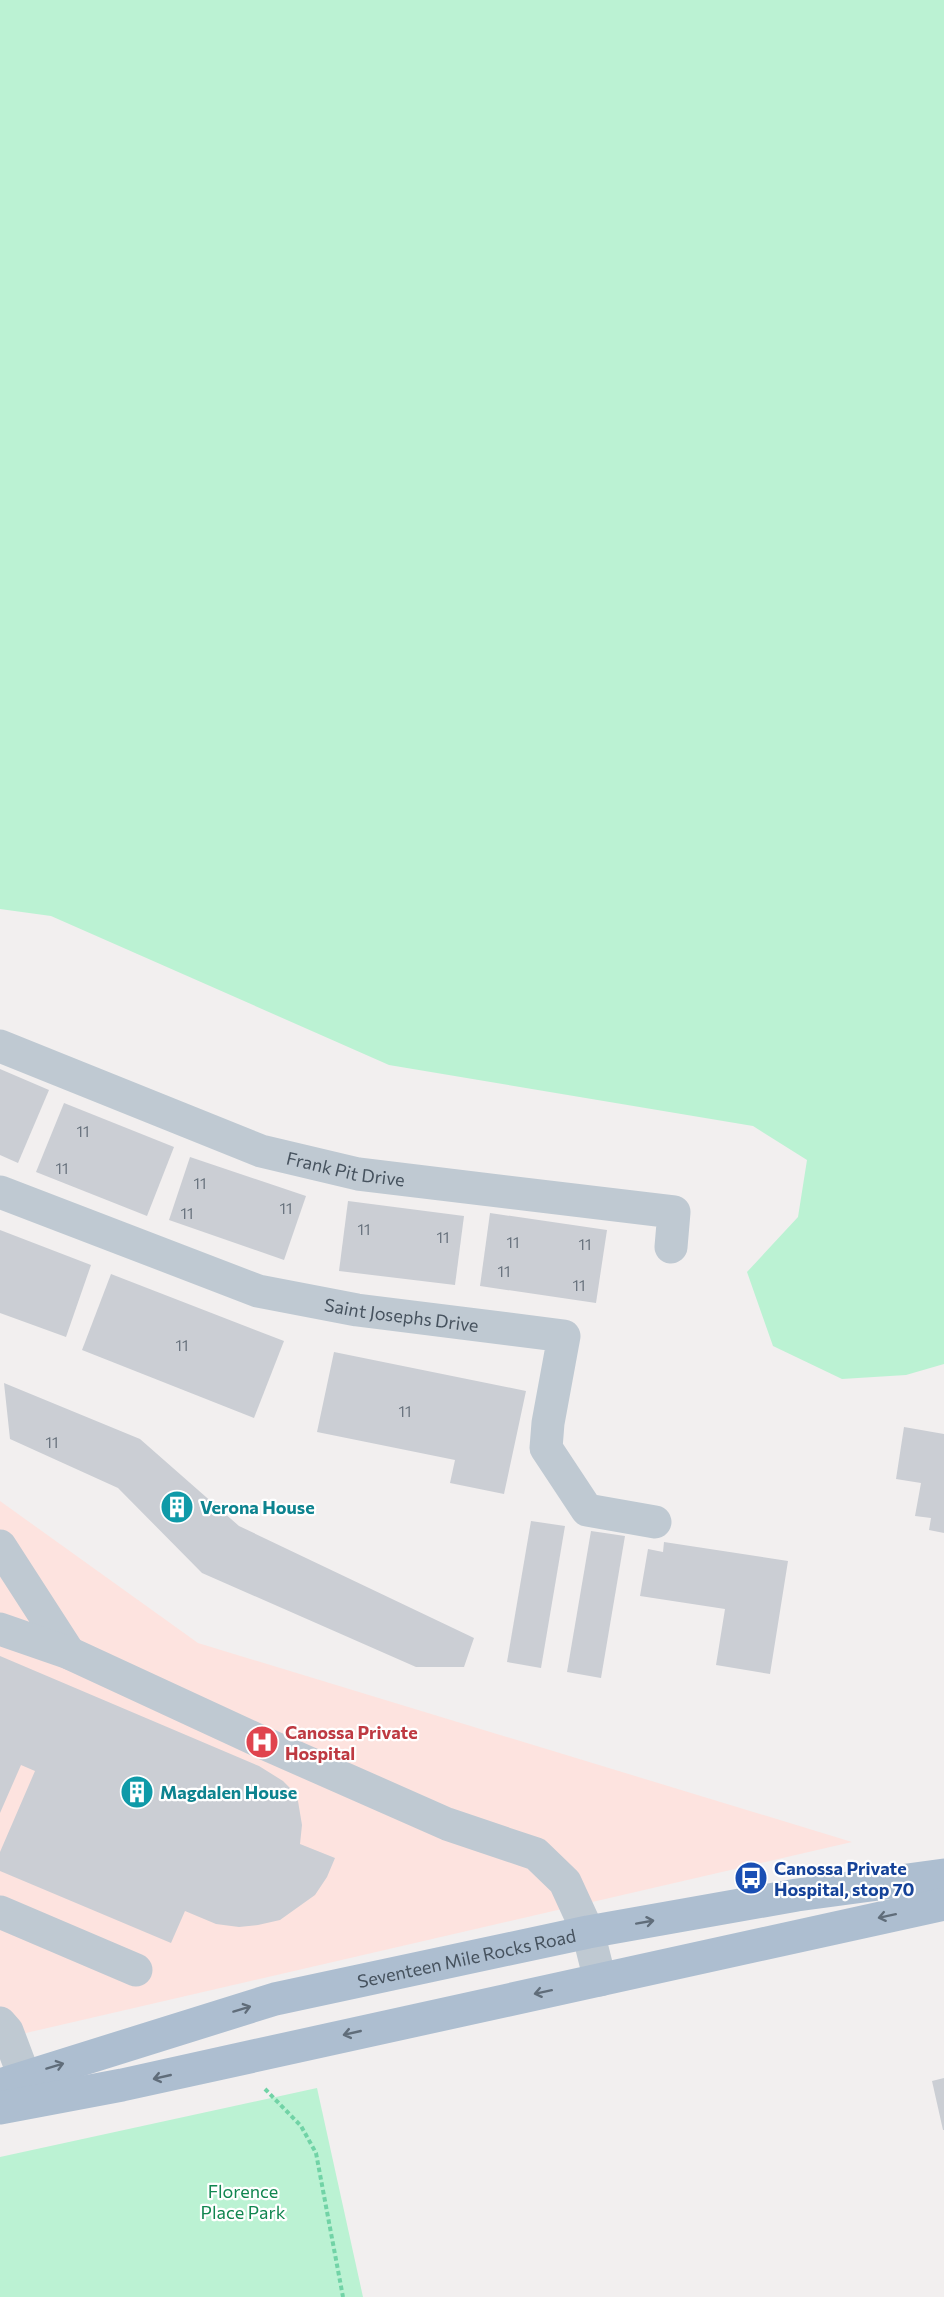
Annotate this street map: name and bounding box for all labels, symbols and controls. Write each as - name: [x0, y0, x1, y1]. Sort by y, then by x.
- house number: 11: [77, 1122, 89, 1140]
- street label: Frank Pit Drive: [284, 1146, 406, 1191]
- house number: 11: [56, 1159, 68, 1177]
- house number: 11: [194, 1174, 206, 1192]
- house number: 11: [280, 1199, 292, 1217]
- house number: 11: [181, 1204, 193, 1222]
- house number: 11: [358, 1220, 370, 1238]
- house number: 11: [437, 1228, 449, 1246]
- house number: 11: [507, 1233, 519, 1251]
- house number: 11: [579, 1235, 591, 1253]
- house number: 11: [498, 1262, 510, 1280]
- house number: 11: [573, 1276, 585, 1294]
- street label: Saint Josephs Drive: [323, 1293, 480, 1336]
- house number: 11: [176, 1336, 188, 1354]
- house number: 11: [399, 1402, 411, 1420]
- house number: 11: [46, 1433, 58, 1451]
- building icon: Verona House: [159, 1489, 195, 1525]
- place label: Verona House: [200, 1496, 315, 1518]
- place label: Canossa Private Hospital: [285, 1721, 418, 1764]
- hospital icon: Canossa Private Hospital: [244, 1724, 280, 1760]
- building icon: Magdalen House: [119, 1774, 155, 1810]
- place label: Magdalen House: [160, 1781, 297, 1803]
- place label: Canossa Private Hospital, stop 70: [774, 1857, 915, 1900]
- bus stop icon: Canossa Private Hospital, stop 70: [733, 1860, 769, 1896]
- one-way arrow: [878, 1911, 897, 1923]
- one-way arrow: [635, 1916, 655, 1927]
- street label: Seventeen Mile Rocks Road: [355, 1924, 578, 1992]
- one-way arrow: [534, 1987, 553, 1999]
- one-way arrow: [232, 2003, 251, 2014]
- one-way arrow: [343, 2028, 362, 2040]
- one-way arrow: [46, 2060, 65, 2071]
- one-way arrow: [153, 2071, 172, 2083]
- park label: Florence Place Park: [201, 2180, 286, 2223]

